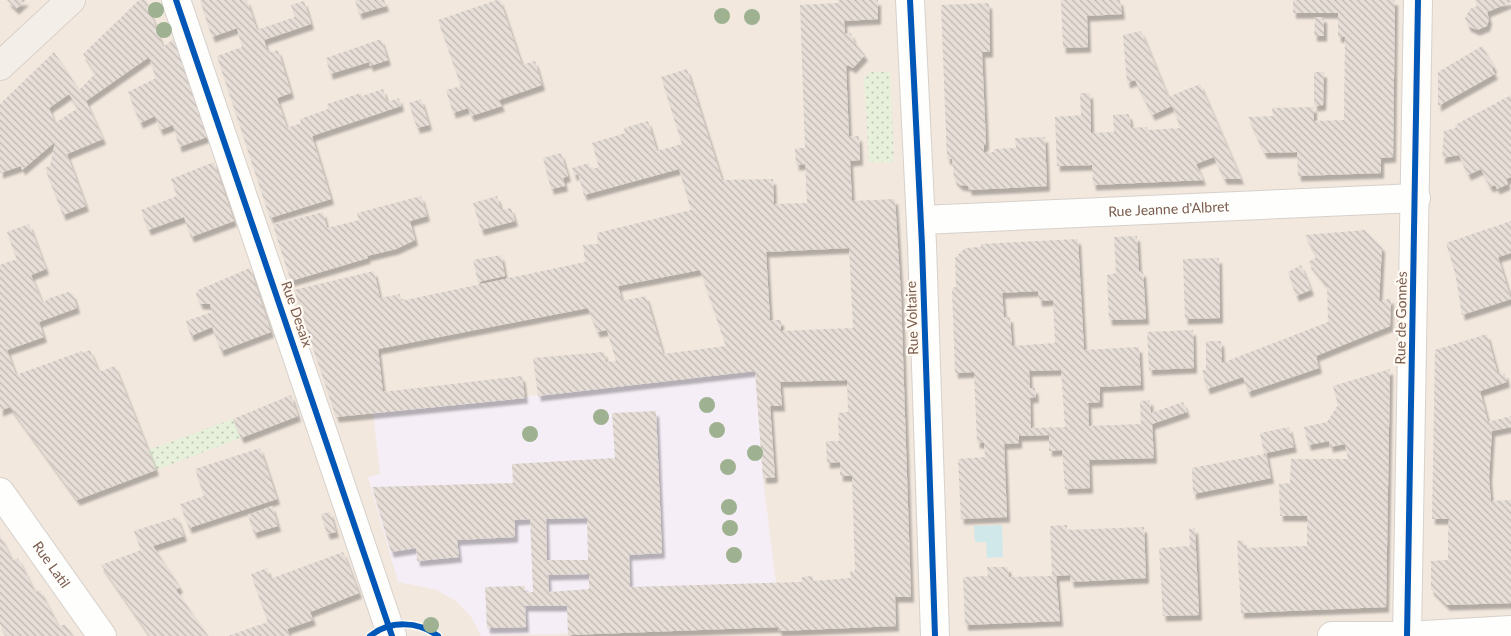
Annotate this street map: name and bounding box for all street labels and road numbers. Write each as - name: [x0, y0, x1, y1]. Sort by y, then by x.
- street label: Rue Jeanne d'Albret: [1108, 197, 1230, 220]
- street label: Rue de Gonnès: [1391, 271, 1410, 365]
- street label: Rue Desaix: [278, 279, 317, 349]
- street label: Rue Voltaire: [902, 281, 921, 355]
- street label: Rue Latil: [30, 538, 74, 591]

